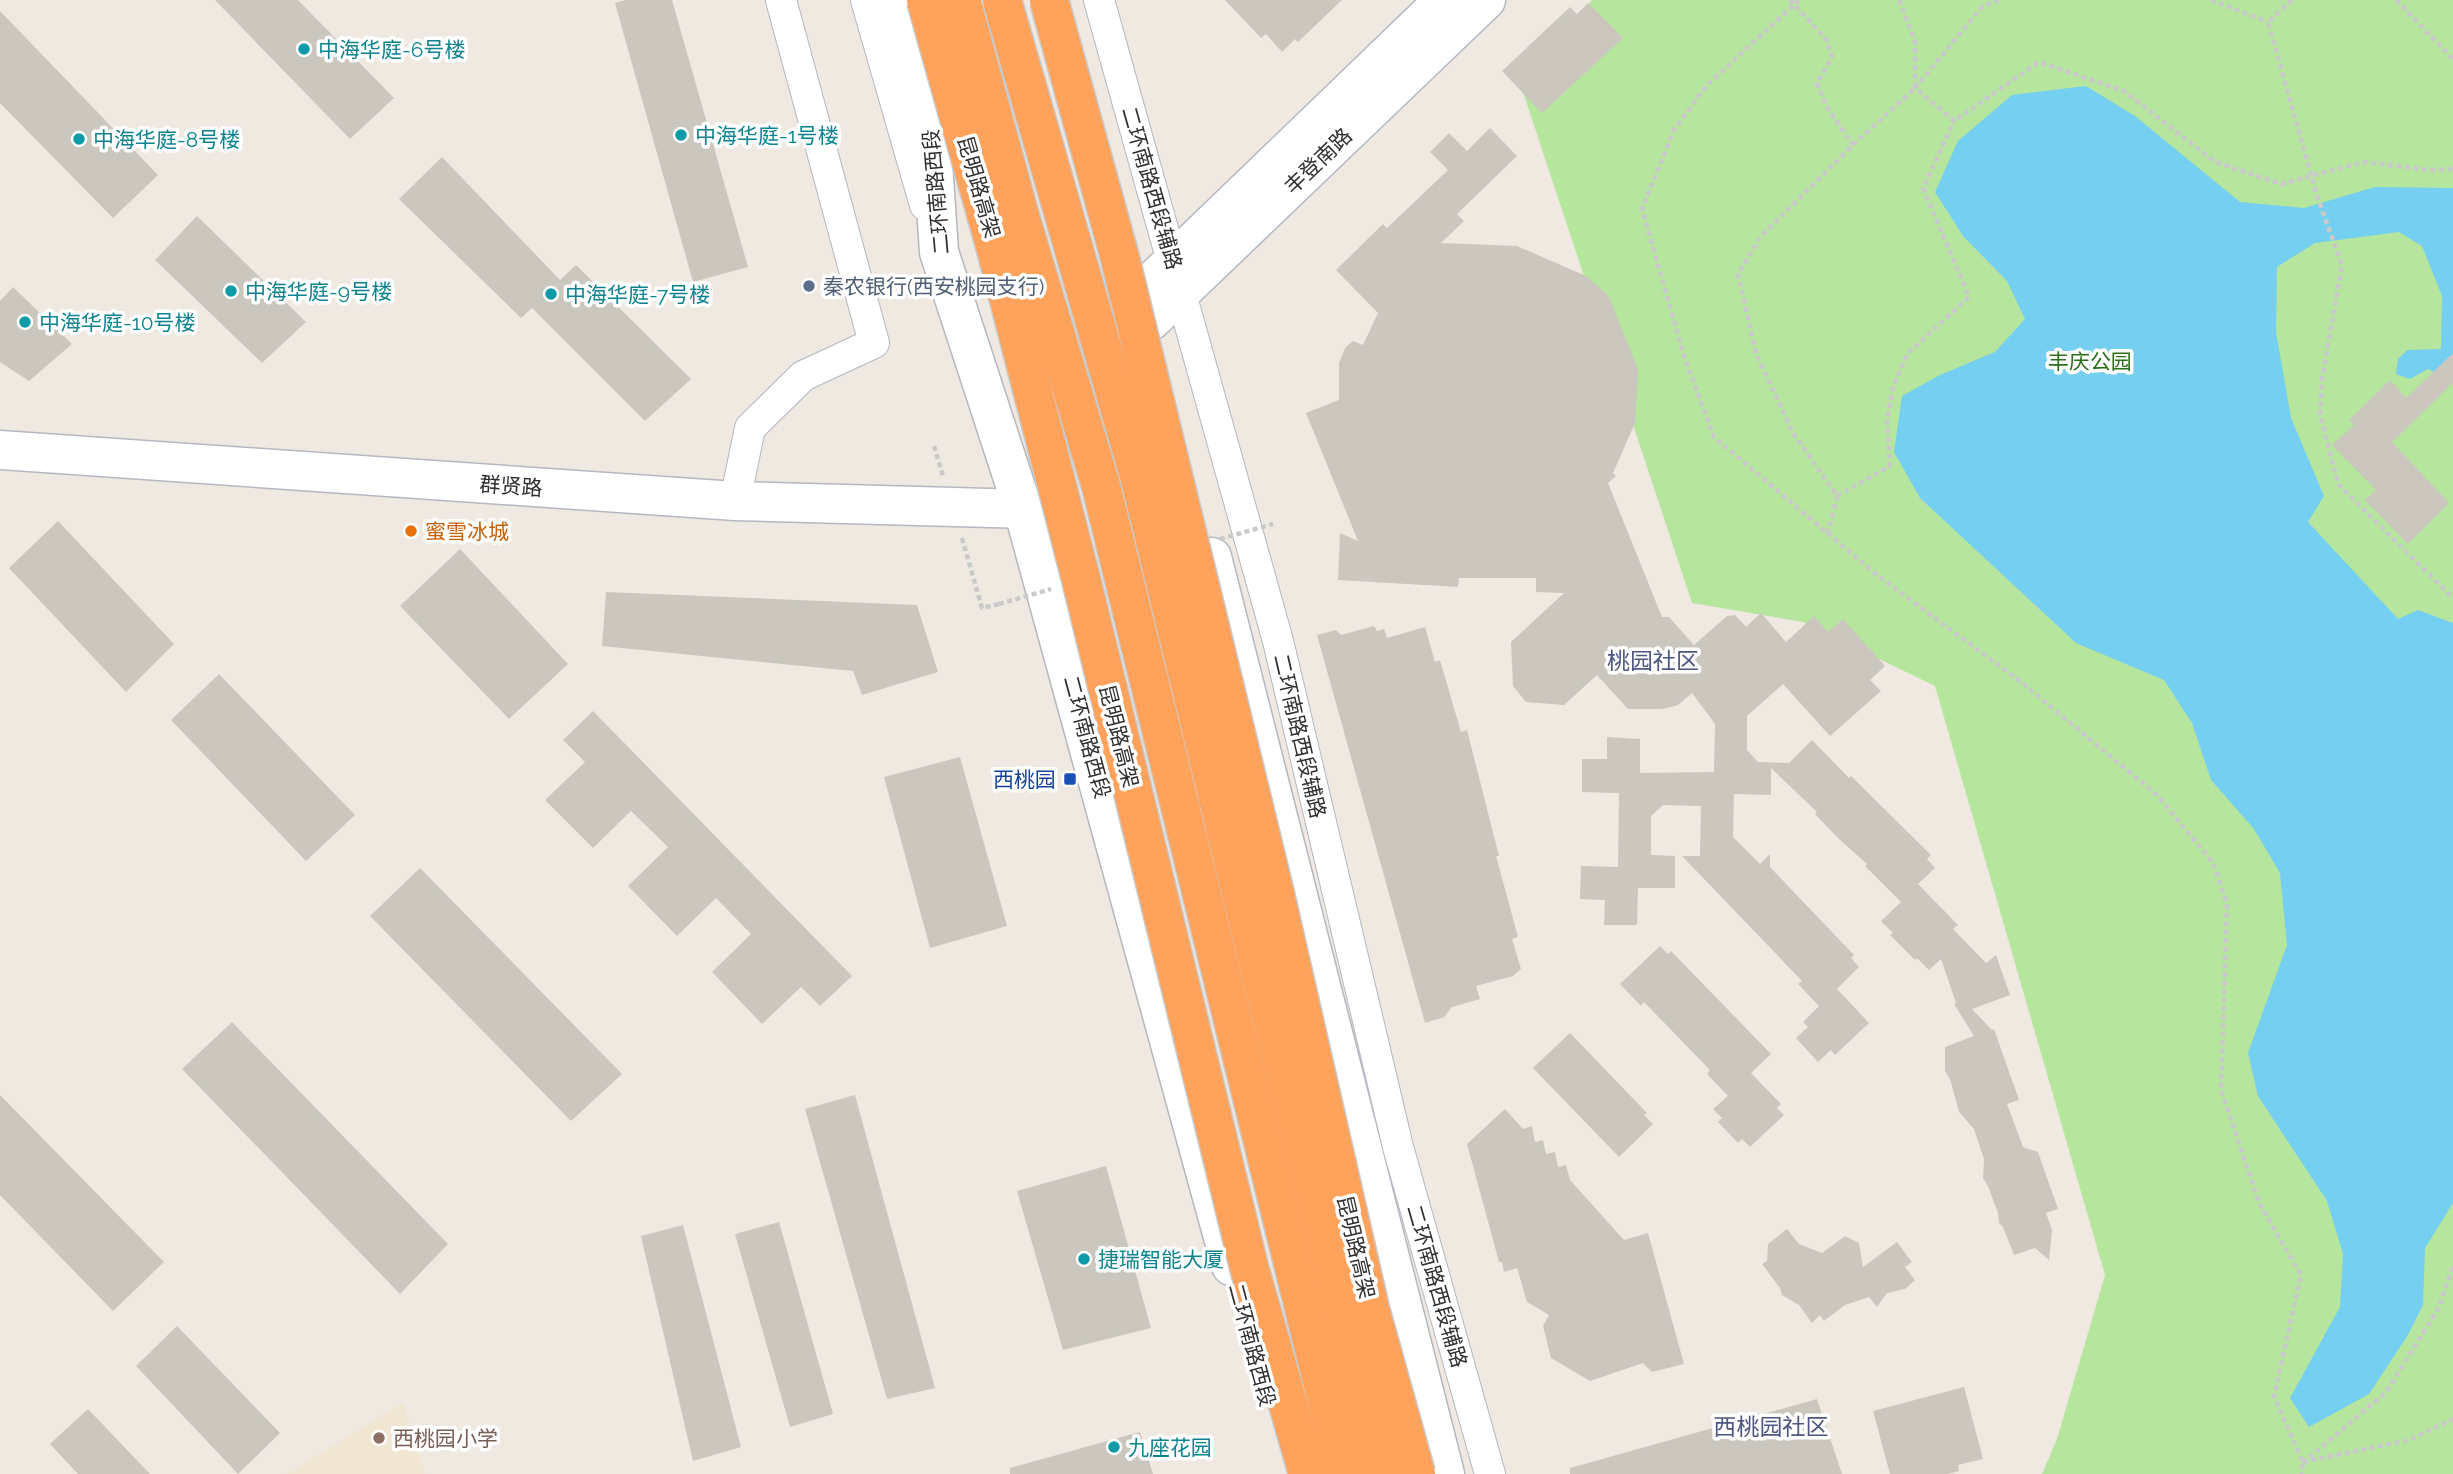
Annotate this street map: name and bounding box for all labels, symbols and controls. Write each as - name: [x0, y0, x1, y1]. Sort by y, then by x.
- place label: 中海华庭-6号楼: [318, 37, 466, 62]
- marker: 中海华庭-6号楼: [296, 41, 312, 57]
- street label: 二环南路西段辅路: [1117, 104, 1187, 272]
- place label: 中海华庭-1号楼: [695, 123, 839, 148]
- street label: 丰登南路: [1279, 123, 1357, 199]
- place label: 中海华庭-8号楼: [93, 127, 240, 152]
- marker: 中海华庭-1号楼: [673, 127, 689, 143]
- street label: 二环南路西段: [918, 128, 954, 256]
- marker: 中海华庭-8号楼: [71, 131, 87, 147]
- street label: 昆明路高架: [953, 133, 1005, 241]
- place label: 秦农银行(西安桃园支行): [823, 274, 1044, 299]
- marker: 秦农银行(西安桃园支行): [801, 278, 817, 294]
- place label: 中海华庭-9号楼: [245, 279, 392, 304]
- place label: 中海华庭-7号楼: [565, 282, 710, 307]
- marker: 中海华庭-9号楼: [223, 283, 239, 299]
- marker: 中海华庭-7号楼: [543, 286, 559, 302]
- place label: 中海华庭-10号楼: [39, 310, 196, 335]
- marker: 中海华庭-10号楼: [17, 314, 33, 330]
- park label: 丰庆公园: [2048, 349, 2132, 374]
- street label: 群贤路: [479, 471, 543, 501]
- place label: 蜜雪冰城: [425, 519, 509, 544]
- marker: 蜜雪冰城: [403, 523, 419, 539]
- district label: 桃园社区: [1607, 647, 1699, 674]
- street label: 二环南路西段辅路: [1269, 651, 1331, 821]
- street label: 二环南路西段: [1059, 673, 1115, 801]
- street label: 昆明路高架: [1094, 682, 1144, 790]
- place label: 西桃园: [993, 767, 1056, 792]
- marker: 西桃园: [1062, 771, 1078, 787]
- street label: 昆明路高架: [1332, 1193, 1380, 1301]
- street label: 二环南路西段辅路: [1402, 1202, 1472, 1370]
- place label: 捷瑞智能大厦: [1098, 1247, 1224, 1272]
- marker: 捷瑞智能大厦: [1076, 1251, 1092, 1267]
- street label: 二环南路西段: [1224, 1281, 1280, 1409]
- district label: 西桃园社区: [1714, 1413, 1829, 1440]
- place label: 西桃园小学: [393, 1426, 498, 1451]
- marker: 西桃园小学: [371, 1430, 387, 1446]
- place label: 九座花园: [1128, 1435, 1212, 1460]
- marker: 九座花园: [1106, 1439, 1122, 1455]

